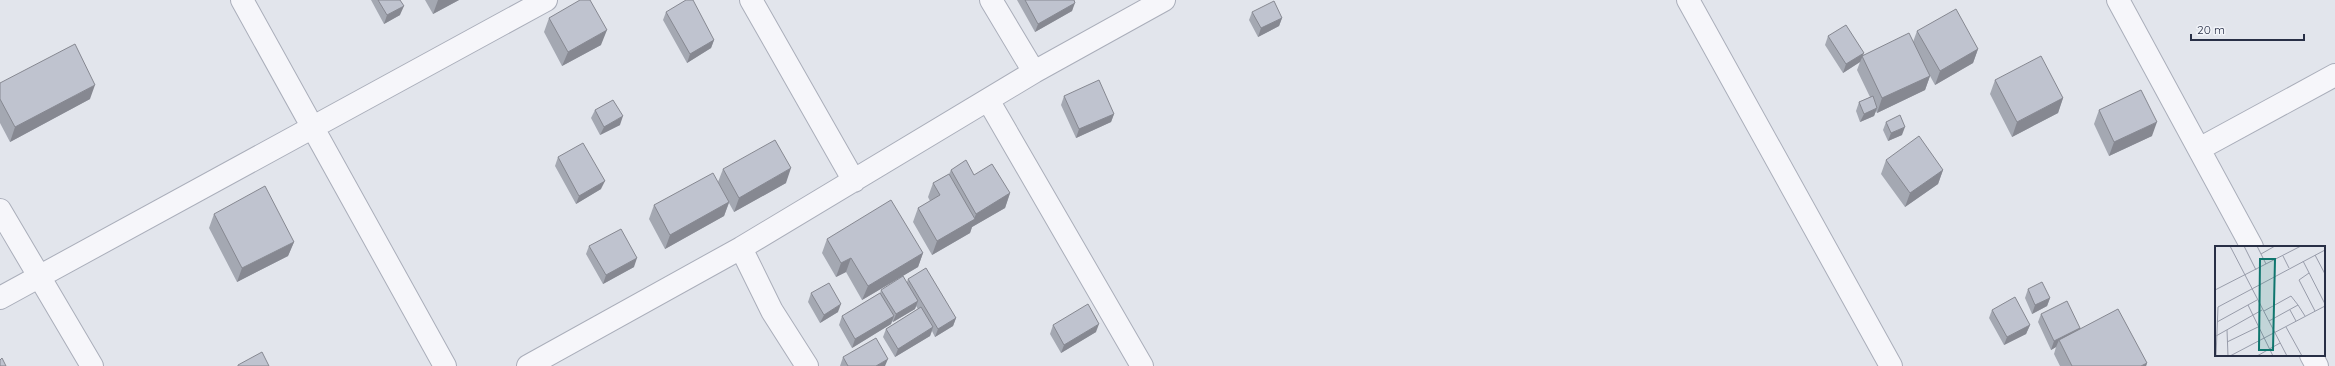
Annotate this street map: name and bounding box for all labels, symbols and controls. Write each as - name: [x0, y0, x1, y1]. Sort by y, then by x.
- scale bar: [2191, 16, 2304, 42]
- text: 20 m: [2197, 22, 2225, 37]
- inset map: [2215, 246, 2325, 356]

